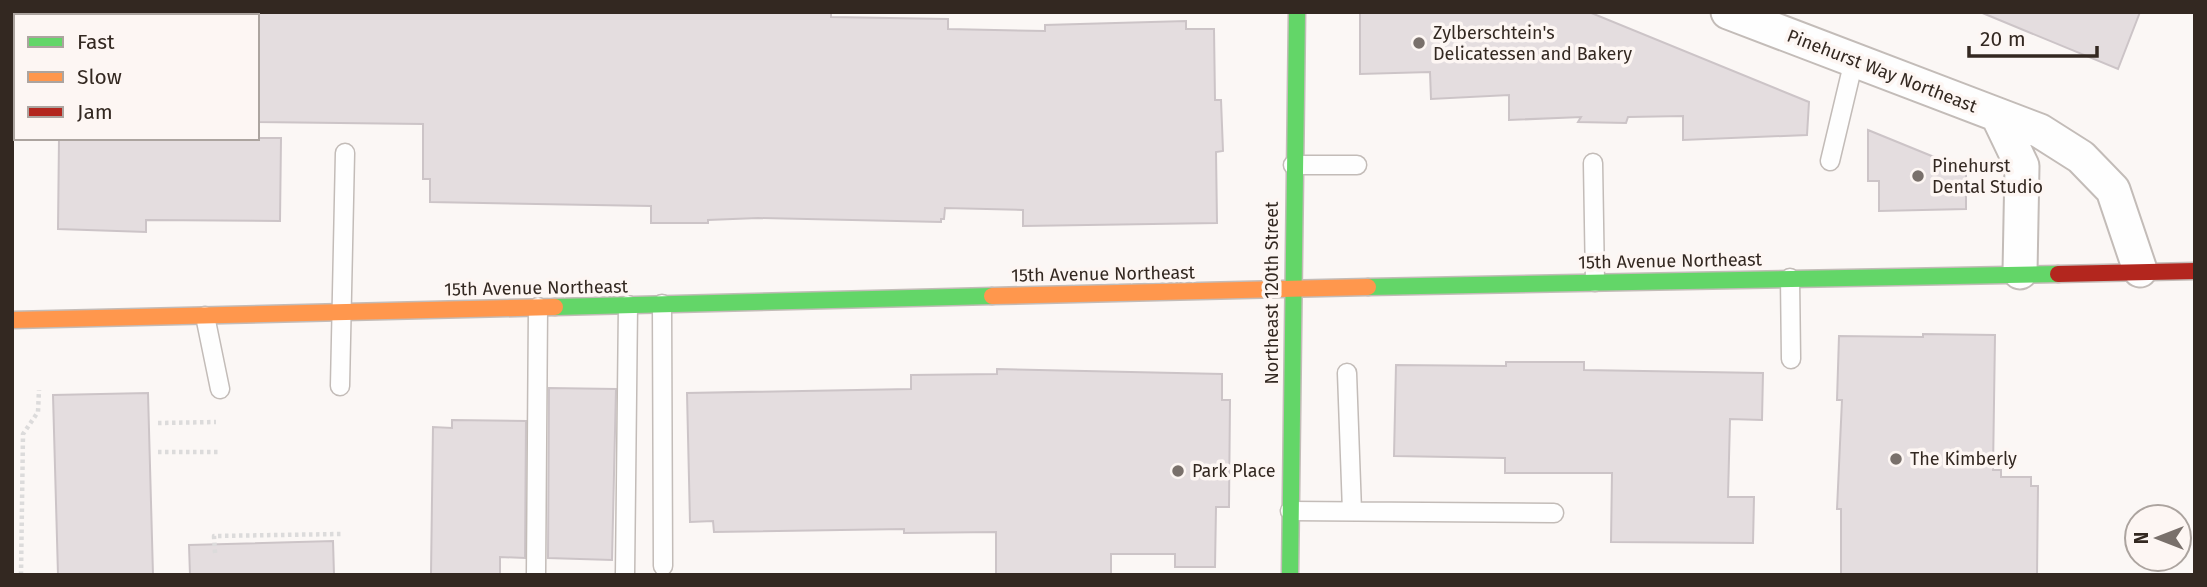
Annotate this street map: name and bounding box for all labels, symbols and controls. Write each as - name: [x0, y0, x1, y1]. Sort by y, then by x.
- legend: [14, 14, 259, 140]
- scale bar: [1969, 14, 2097, 58]
- place label: Zylberschtein's Delicatessen and Bakery: [1433, 22, 1632, 65]
- street label: Pinehurst Way Northeast: [1784, 25, 1981, 118]
- text: 20 m: [1980, 26, 2026, 52]
- text: Fast: [77, 29, 115, 55]
- marker: Zylberschtein's Delicatessen and Bakery: [1411, 35, 1427, 51]
- text: Slow: [77, 64, 122, 90]
- text: Jam: [77, 99, 113, 125]
- place label: Pinehurst Dental Studio: [1932, 155, 2043, 198]
- marker: Pinehurst Dental Studio: [1910, 168, 1926, 184]
- street label: Northeast 120th Street: [1261, 201, 1283, 385]
- street label: 15th Avenue Northeast: [1578, 248, 1763, 274]
- street label: 15th Avenue Northeast: [1011, 261, 1196, 287]
- street label: 15th Avenue Northeast: [444, 275, 629, 301]
- place label: The Kimberly: [1910, 448, 2017, 470]
- marker: The Kimberly: [1888, 451, 1904, 467]
- place label: Park Place: [1192, 460, 1276, 482]
- marker: Park Place: [1170, 463, 1186, 479]
- north arrow: [2123, 503, 2193, 573]
- text: N: [2130, 532, 2153, 544]

